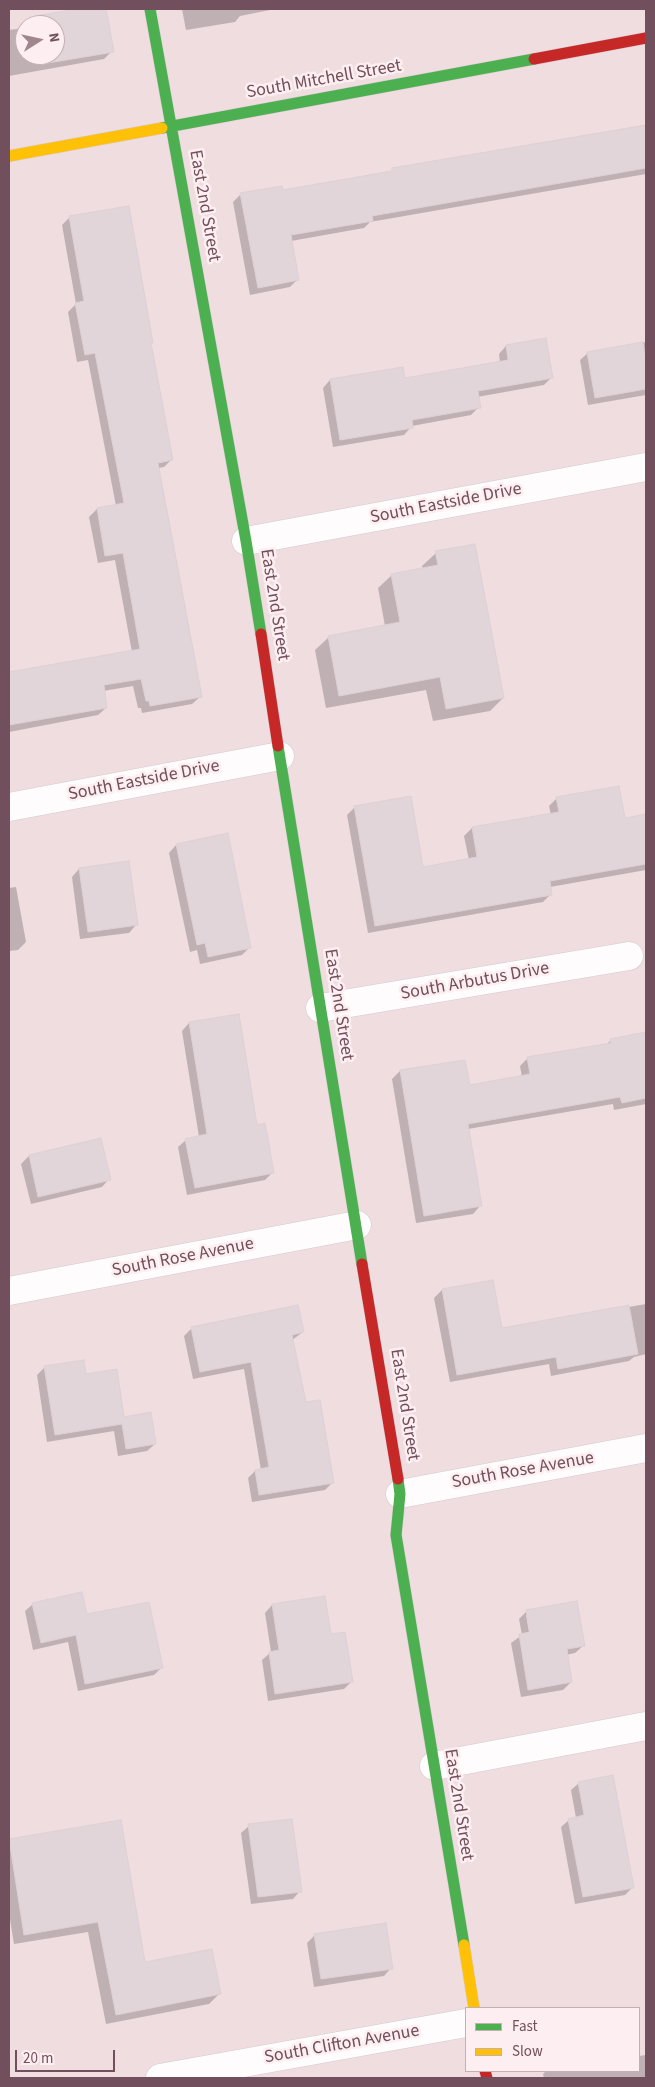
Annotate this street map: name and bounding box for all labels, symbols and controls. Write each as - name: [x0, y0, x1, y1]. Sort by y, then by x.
- north arrow: [15, 15, 65, 65]
- text: N: [43, 31, 64, 44]
- street label: South Mitchell Street: [245, 56, 403, 104]
- street label: East 2nd Street: [184, 149, 224, 263]
- street label: South Eastside Drive: [368, 479, 524, 529]
- street label: East 2nd Street: [255, 548, 293, 662]
- street label: South Eastside Drive: [66, 756, 222, 806]
- street label: East 2nd Street: [319, 948, 357, 1062]
- street label: South Arbutus Drive: [399, 958, 551, 1006]
- street label: South Rose Avenue: [110, 1234, 256, 1282]
- street label: East 2nd Street: [385, 1348, 423, 1462]
- street label: South Rose Avenue: [450, 1448, 596, 1494]
- street label: East 2nd Street: [439, 1748, 477, 1862]
- legend: [465, 2007, 640, 2072]
- text: Fast: [512, 2016, 538, 2037]
- street label: South Clifton Avenue: [263, 2021, 421, 2069]
- scale bar: [18, 2040, 118, 2072]
- text: Slow: [512, 2041, 543, 2062]
- text: 20 m: [23, 2048, 53, 2069]

